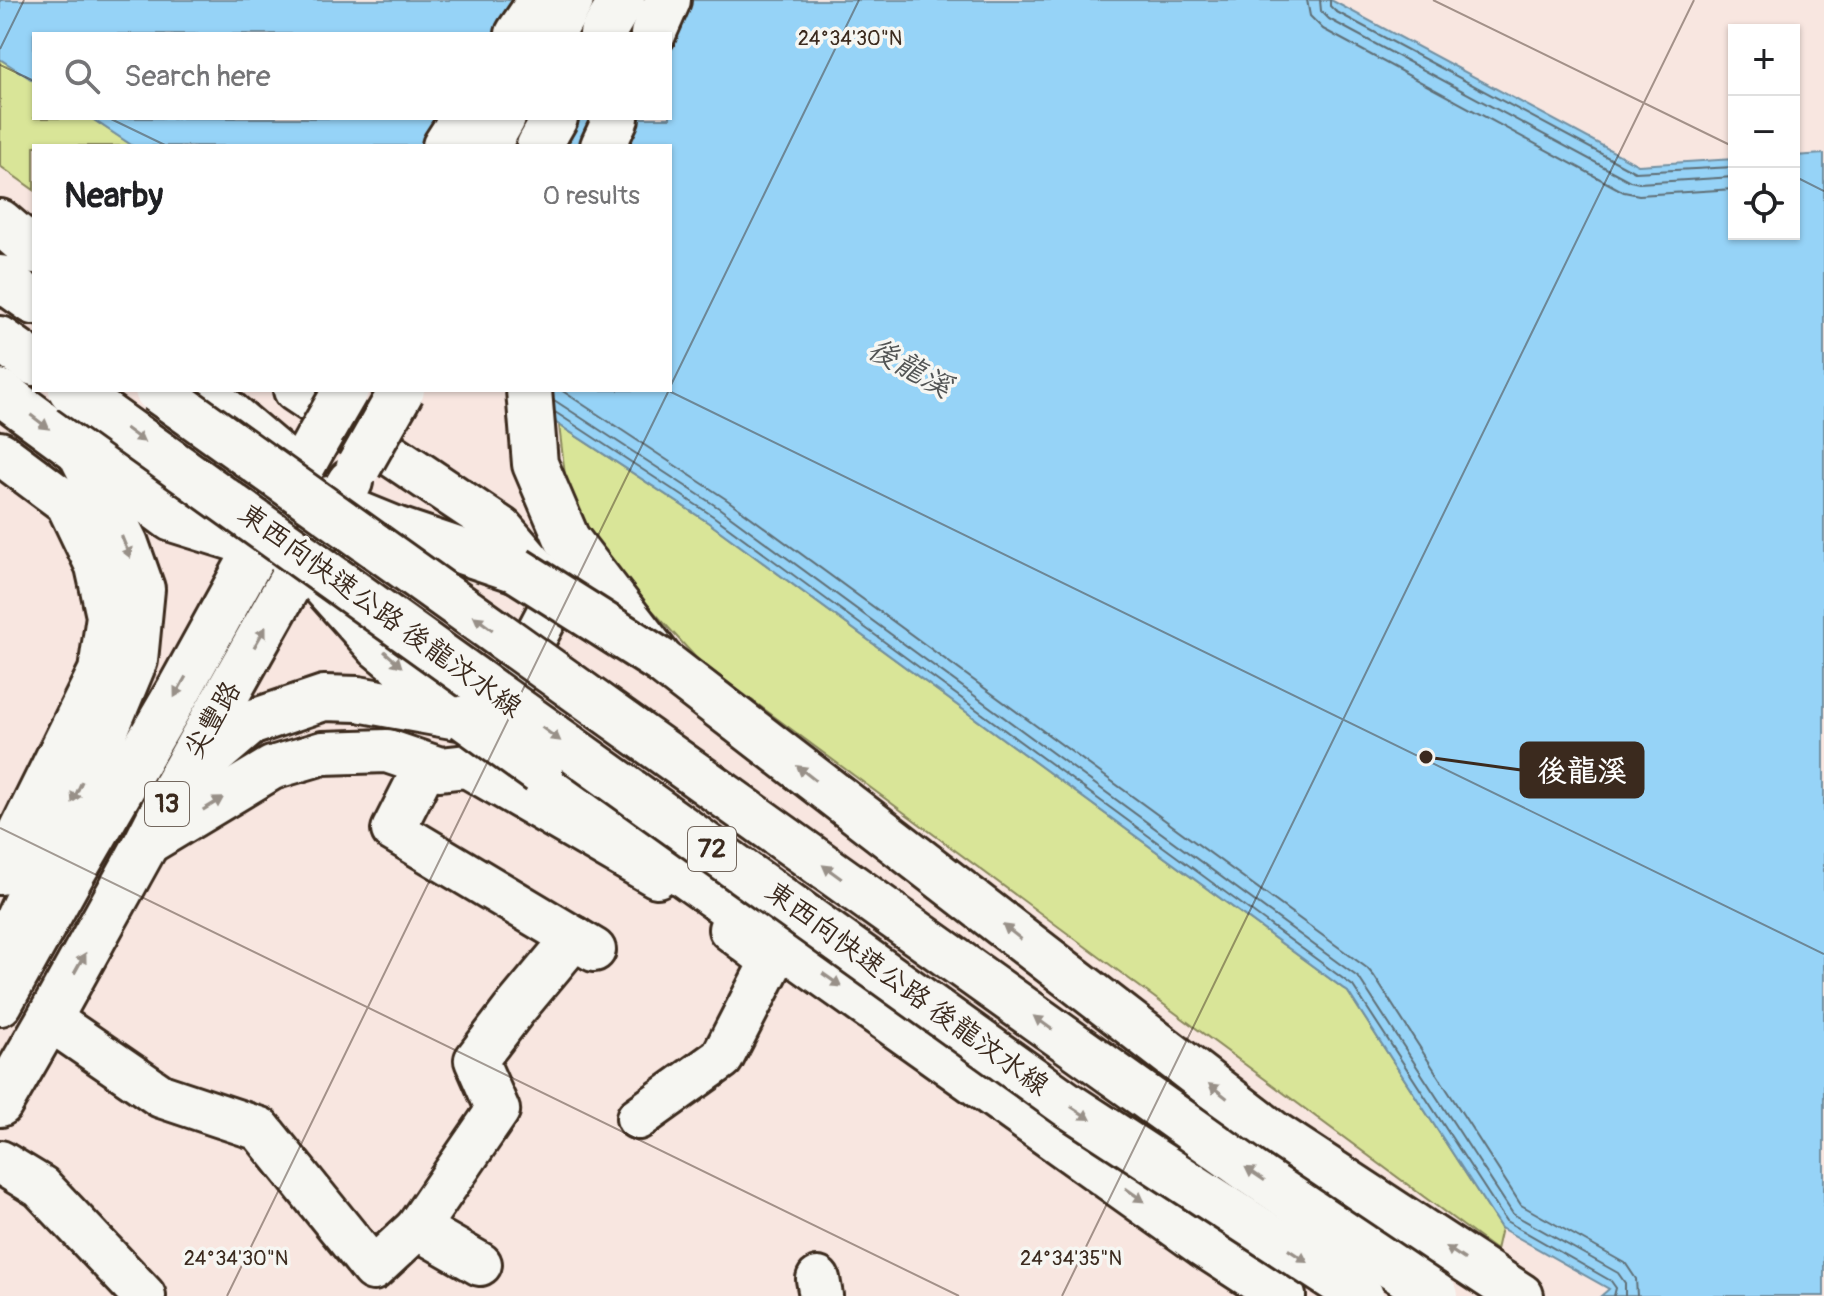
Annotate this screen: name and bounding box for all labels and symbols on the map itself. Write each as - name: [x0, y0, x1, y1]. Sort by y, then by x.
- text: 24°34'30"N: [798, 26, 902, 51]
- water label: 後龍溪: [862, 330, 960, 407]
- one-way arrow: [30, 413, 50, 429]
- one-way arrow: [124, 427, 145, 443]
- street label: 東西向快速公路 後龍汶水線: [231, 496, 529, 726]
- one-way arrow: [120, 535, 133, 559]
- one-way arrow: [473, 616, 494, 631]
- one-way arrow: [253, 626, 267, 649]
- one-way arrow: [384, 650, 403, 668]
- street label: 尖豐路: [177, 675, 249, 765]
- one-way arrow: [173, 676, 187, 698]
- one-way arrow: [540, 726, 561, 741]
- callout: 後龍溪: [1521, 743, 1643, 797]
- text: 後龍溪: [1537, 753, 1627, 790]
- one-way arrow: [796, 765, 816, 781]
- one-way arrow: [70, 780, 84, 804]
- road number: 13: [145, 782, 189, 826]
- one-way arrow: [202, 797, 224, 811]
- road number: 72: [688, 827, 736, 871]
- one-way arrow: [821, 865, 842, 880]
- street label: 東西向快速公路 後龍汶水線: [758, 874, 1056, 1104]
- one-way arrow: [1002, 924, 1022, 940]
- one-way arrow: [73, 952, 87, 974]
- one-way arrow: [821, 971, 842, 987]
- one-way arrow: [1033, 1016, 1054, 1031]
- one-way arrow: [1208, 1083, 1228, 1099]
- one-way arrow: [1070, 1105, 1092, 1120]
- one-way arrow: [1245, 1167, 1266, 1182]
- one-way arrow: [1124, 1187, 1145, 1203]
- text: 24°34'30"N: [184, 1246, 288, 1271]
- text: 24°34'35"N: [1020, 1246, 1122, 1271]
- one-way arrow: [1445, 1246, 1466, 1261]
- one-way arrow: [1288, 1248, 1309, 1263]

